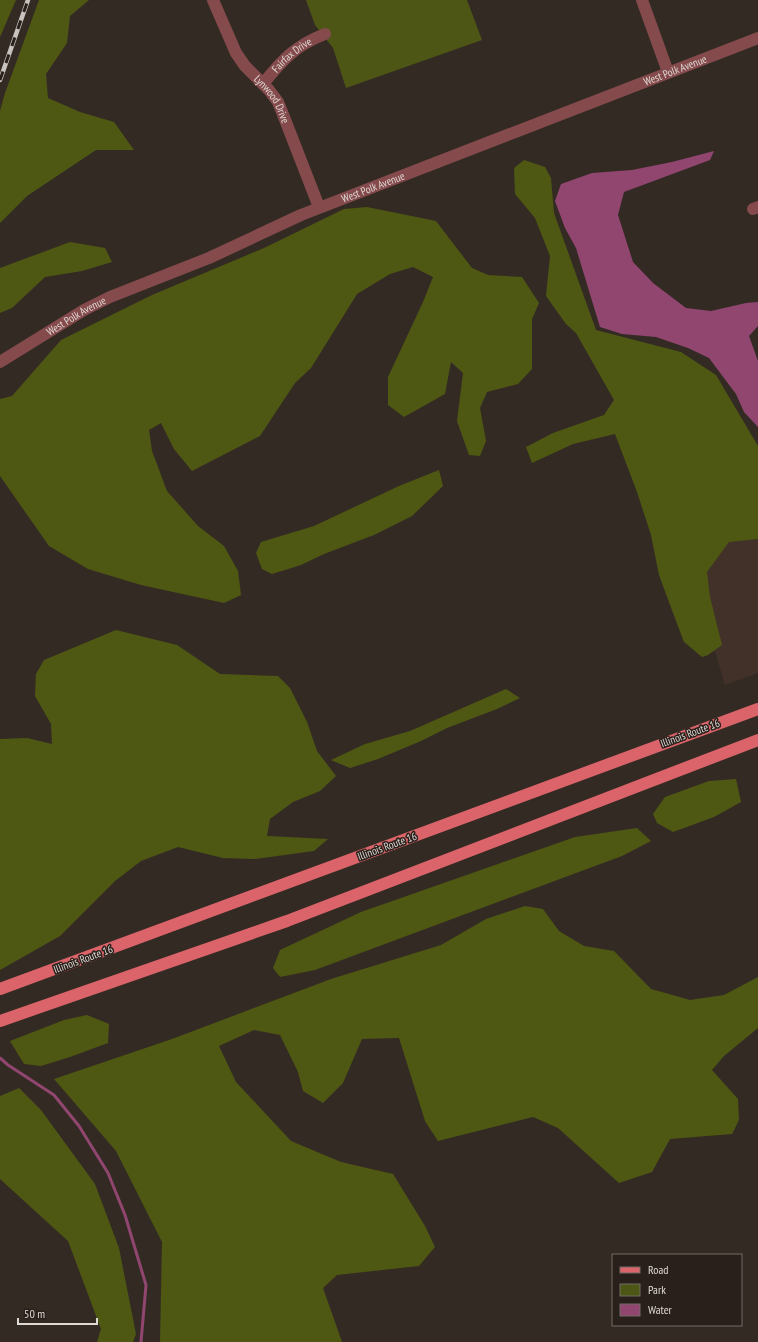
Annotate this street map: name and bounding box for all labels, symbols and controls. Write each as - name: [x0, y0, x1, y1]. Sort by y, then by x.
- street label: Fairfax Drive: [268, 34, 314, 76]
- street label: West Polk Avenue: [642, 51, 709, 89]
- street label: Lynwood Drive: [251, 72, 293, 126]
- street label: West Polk Avenue: [339, 168, 407, 206]
- street label: West Polk Avenue: [44, 293, 109, 339]
- street label: Illinois Route 16: [658, 716, 722, 750]
- street label: Illinois Route 16: [355, 829, 419, 863]
- street label: Illinois Route 16: [51, 942, 115, 976]
- legend: [612, 1254, 742, 1326]
- text: Road: [648, 1262, 668, 1277]
- text: Park: [648, 1282, 666, 1297]
- scale bar: [18, 1300, 97, 1326]
- text: Water: [648, 1302, 673, 1317]
- text: 50 m: [24, 1306, 45, 1321]

